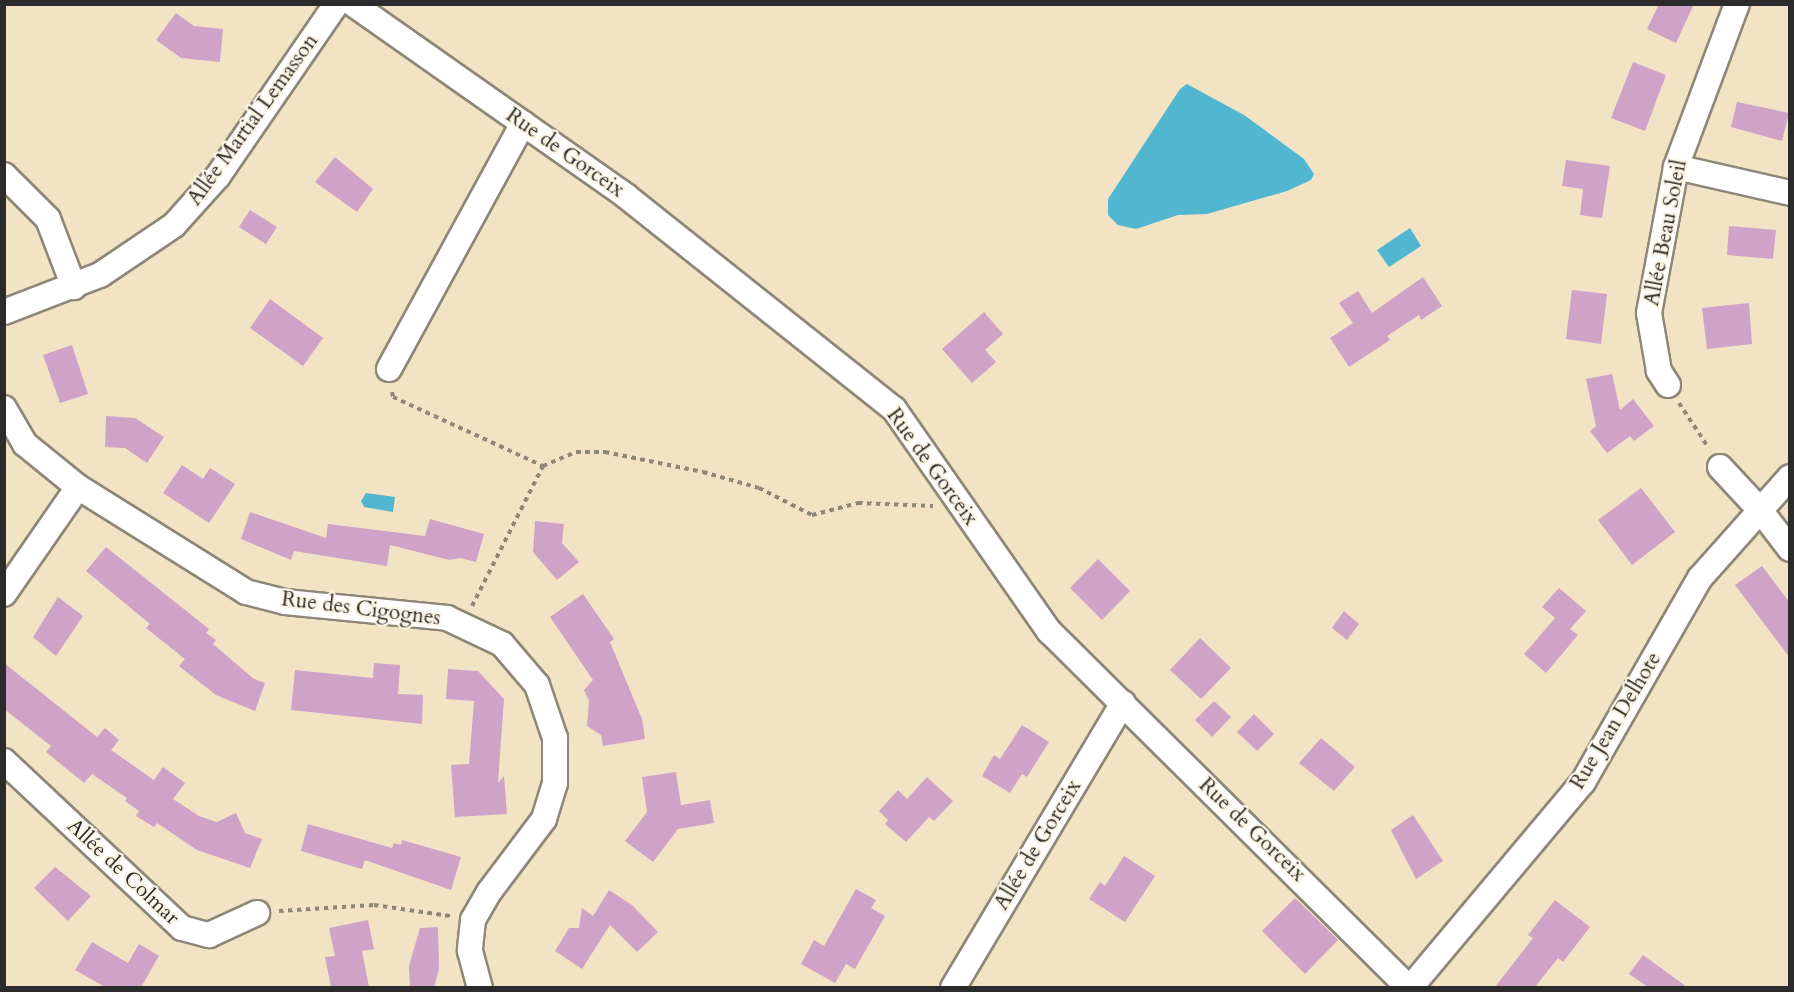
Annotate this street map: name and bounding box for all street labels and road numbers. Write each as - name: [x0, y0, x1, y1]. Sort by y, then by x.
- street label: Allée Martial Lemasson: [182, 29, 324, 211]
- street label: Rue de Gorceix: [501, 103, 629, 203]
- street label: Allée Beau Soleil: [1639, 158, 1693, 308]
- street label: Rue de Gorceix: [881, 403, 983, 531]
- street label: Rue des Cigognes: [280, 587, 442, 631]
- street label: Rue Jean Delhote: [1565, 648, 1667, 794]
- street label: Rue de Gorceix: [1193, 773, 1311, 887]
- street label: Allée de Gorceix: [989, 775, 1087, 915]
- street label: Allée de Colmar: [62, 814, 184, 930]

